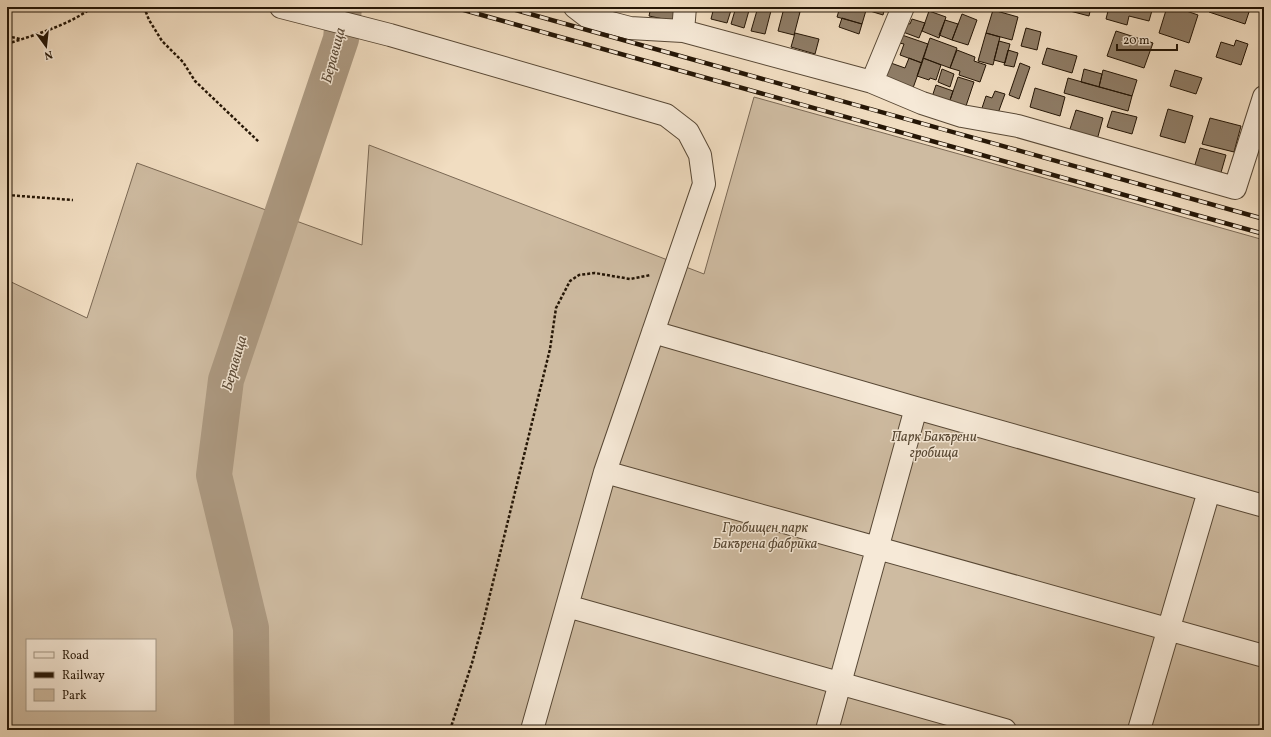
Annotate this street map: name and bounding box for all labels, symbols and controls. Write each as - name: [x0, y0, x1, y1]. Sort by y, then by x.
- water label: Беравица: [317, 25, 352, 85]
- north arrow: [26, 26, 66, 66]
- scale bar: [1117, 26, 1177, 52]
- text: 20 m: [1123, 33, 1150, 49]
- text: N: [42, 46, 54, 62]
- water label: Беравица: [218, 333, 253, 394]
- park label: Парк Бакърени гробища: [891, 428, 977, 463]
- park label: Гробищен парк Бакърена фабрика: [713, 519, 818, 554]
- legend: [26, 639, 156, 711]
- text: Road: [62, 648, 89, 664]
- text: Railway: [62, 668, 105, 684]
- text: Park: [62, 688, 87, 704]

